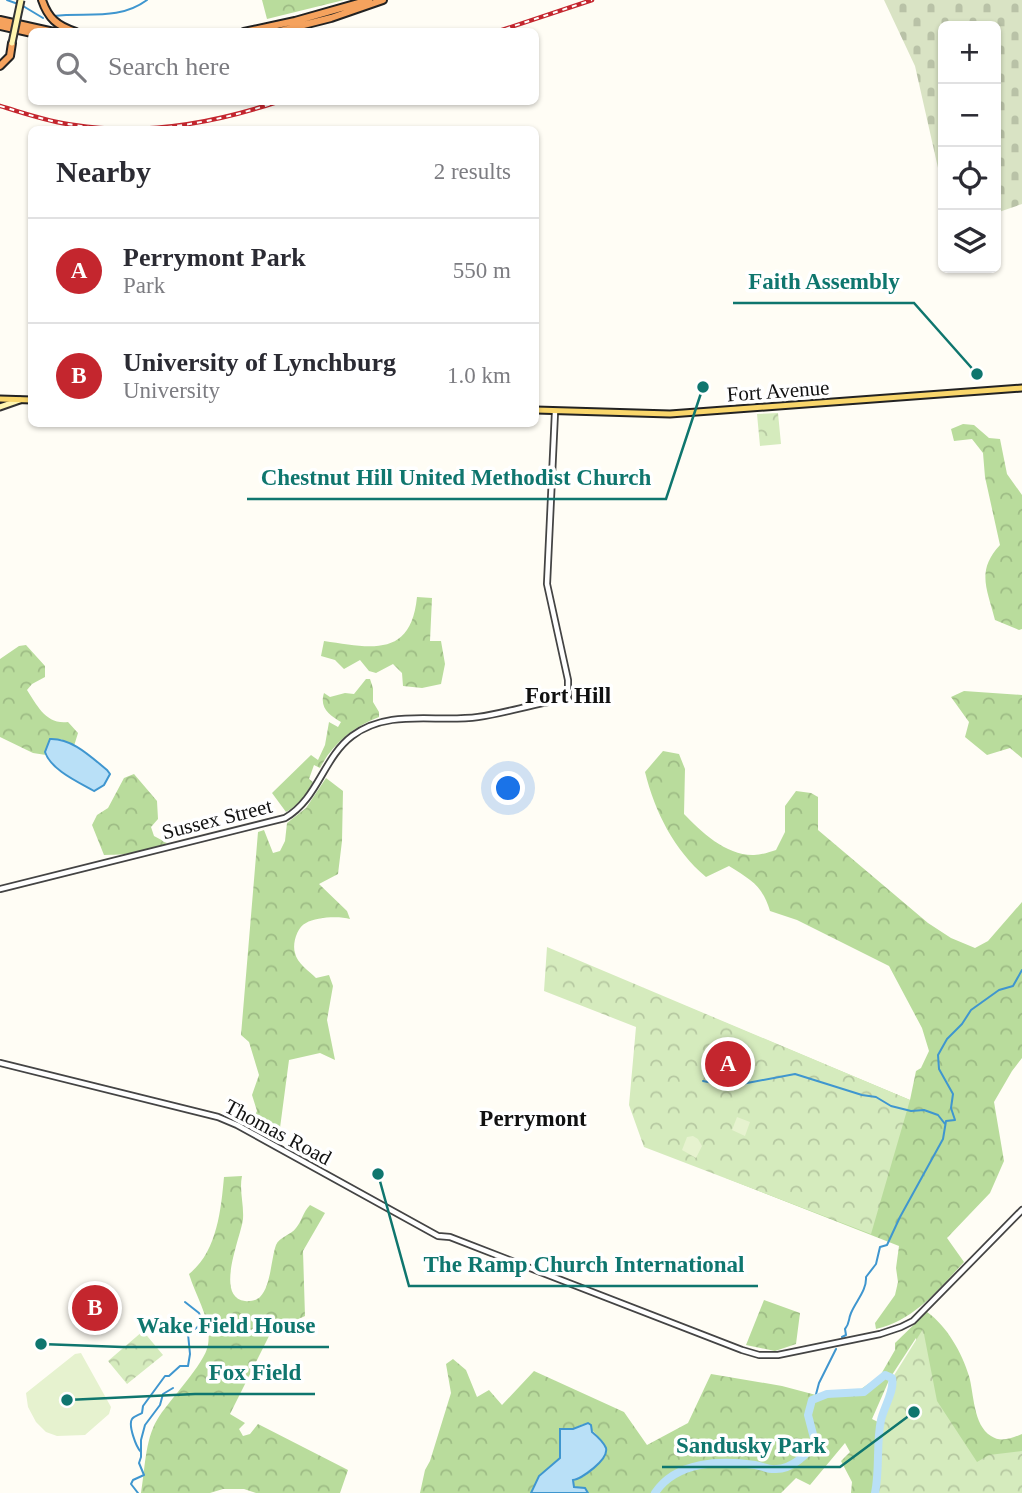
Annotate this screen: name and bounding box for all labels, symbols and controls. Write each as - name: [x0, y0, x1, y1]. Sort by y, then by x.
- map controls: [938, 21, 1001, 273]
- button: +: [938, 21, 1001, 84]
- search box: [28, 28, 539, 105]
- icon: search: [52, 48, 90, 86]
- text: Search here: [108, 52, 230, 81]
- button: −: [938, 84, 1001, 147]
- button: locate: [938, 147, 1001, 210]
- text: Nearby: [56, 155, 151, 188]
- text: 2 results: [434, 159, 511, 184]
- button: layers: [938, 210, 1001, 273]
- text: Perrymont Park: [123, 243, 306, 272]
- text: A: [71, 258, 87, 283]
- text: 550 m: [453, 258, 511, 283]
- callout: Faith Assembly: [733, 259, 914, 303]
- text: Faith Assembly: [748, 269, 900, 294]
- text: Park: [123, 273, 165, 298]
- text: University of Lynchburg: [123, 348, 396, 377]
- text: B: [71, 363, 87, 388]
- text: 1.0 km: [447, 363, 511, 388]
- street label: Fort Avenue: [726, 375, 830, 407]
- text: University: [123, 378, 220, 403]
- callout: Chestnut Hill United Methodist Church: [247, 455, 666, 499]
- text: Chestnut Hill United Methodist Church: [261, 465, 652, 490]
- district label: Fort Hill: [525, 683, 611, 708]
- your location: [491, 771, 525, 805]
- street label: Sussex Street: [159, 794, 275, 844]
- pin: A: [705, 1038, 751, 1090]
- street label: Thomas Road: [221, 1094, 336, 1170]
- district label: Perrymont: [479, 1106, 587, 1131]
- callout: The Ramp Church International: [409, 1242, 758, 1286]
- text: The Ramp Church International: [424, 1252, 744, 1277]
- pin: B: [72, 1282, 118, 1334]
- callout: Wake Field House: [122, 1303, 329, 1347]
- text: Wake Field House: [137, 1313, 315, 1338]
- callout: Fox Field: [195, 1350, 315, 1394]
- text: Fox Field: [209, 1360, 302, 1385]
- callout: Sandusky Park: [662, 1423, 840, 1467]
- text: Sandusky Park: [676, 1433, 826, 1458]

